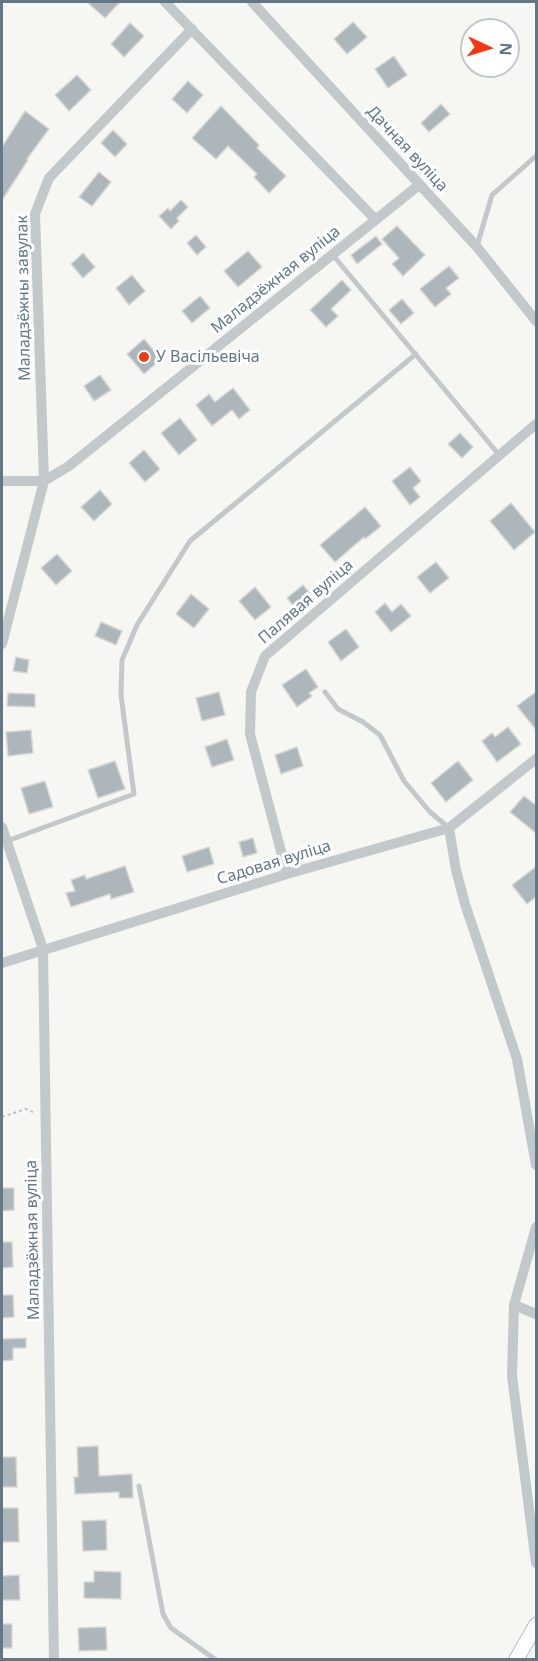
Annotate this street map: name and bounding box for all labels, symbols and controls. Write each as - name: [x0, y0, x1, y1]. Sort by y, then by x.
- north arrow: [460, 18, 520, 78]
- text: N: [495, 42, 517, 56]
- street label: Дачная вуліца: [362, 102, 452, 196]
- street label: Маладзёжны завулак: [13, 215, 35, 381]
- street label: Маладзёжная вуліца: [208, 222, 344, 338]
- place label: У Васільевіча: [156, 347, 260, 367]
- marker: У Васільевіча: [137, 350, 151, 364]
- street label: Палявая вуліца: [255, 556, 357, 648]
- street label: Садовая вуліца: [215, 837, 333, 889]
- street label: Маладзёжная вуліца: [22, 1160, 44, 1320]

